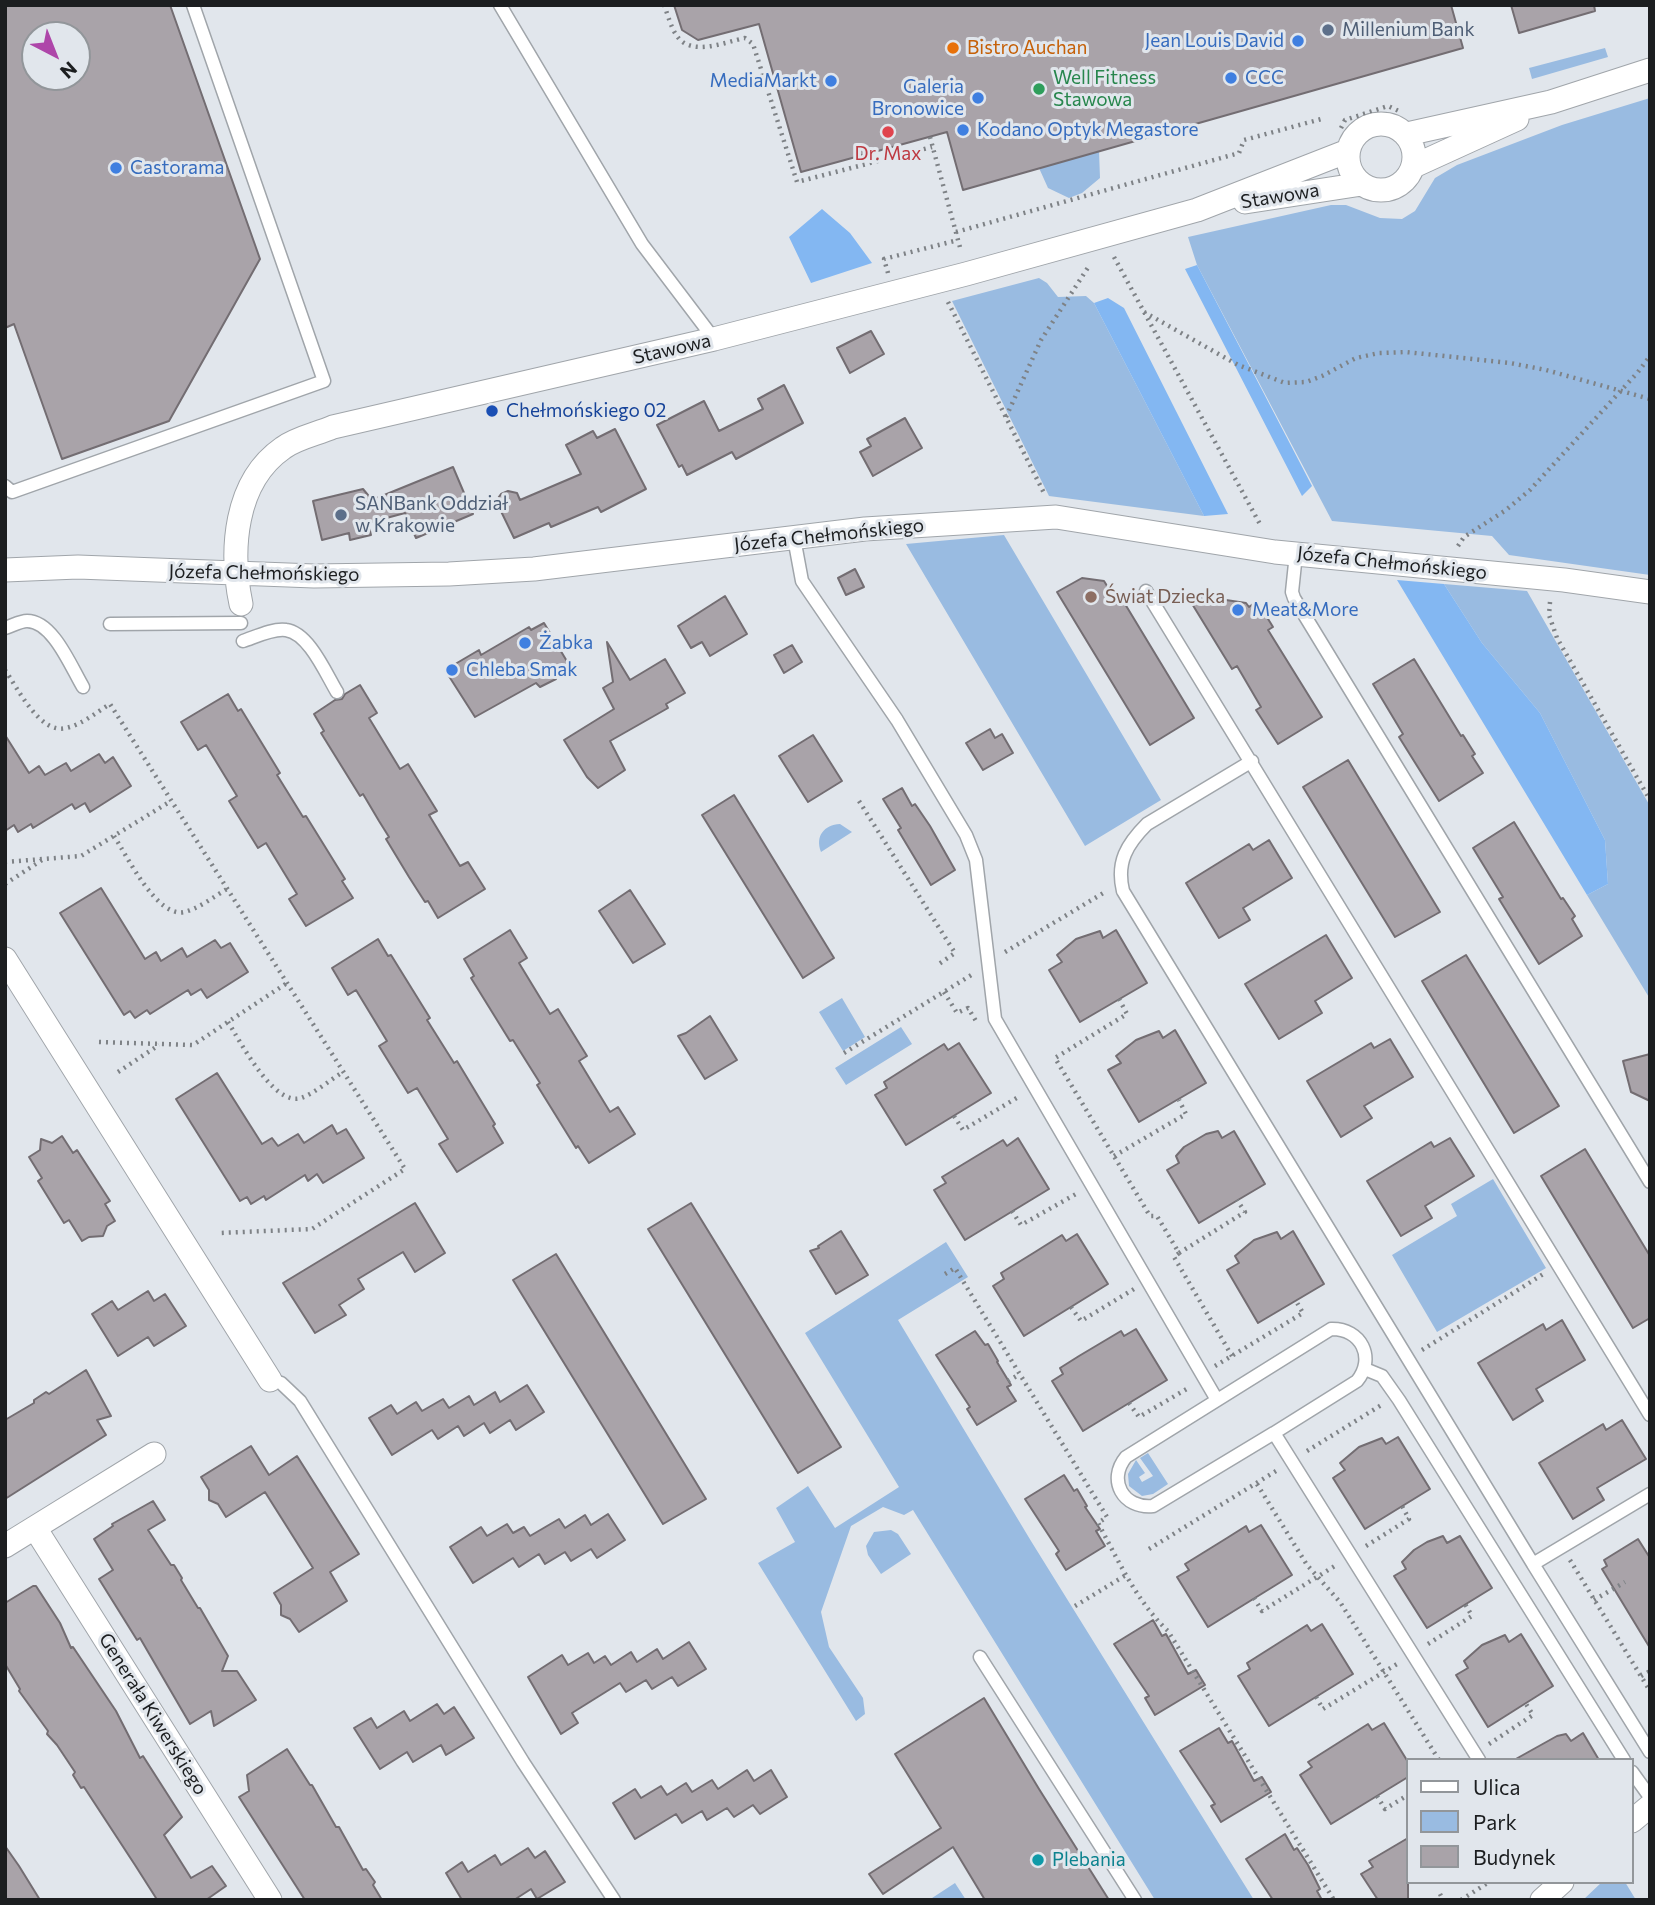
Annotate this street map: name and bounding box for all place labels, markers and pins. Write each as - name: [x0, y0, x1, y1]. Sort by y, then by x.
- place label: Millenium Bank: [1342, 19, 1475, 41]
- marker: Millenium Bank: [1320, 22, 1336, 38]
- place label: Jean Louis David: [1145, 30, 1284, 52]
- marker: Jean Louis David: [1290, 33, 1306, 49]
- place label: Bistro Auchan: [967, 37, 1087, 59]
- marker: Bistro Auchan: [945, 40, 961, 56]
- place label: Well Fitness Stawowa: [1053, 67, 1156, 111]
- place label: CCC: [1245, 67, 1284, 89]
- place label: MediaMarkt: [709, 70, 817, 92]
- marker: CCC: [1223, 70, 1239, 86]
- marker: MediaMarkt: [823, 73, 839, 89]
- place label: Galeria Bronowice: [872, 76, 964, 120]
- marker: Well Fitness Stawowa: [1031, 81, 1047, 97]
- marker: Galeria Bronowice: [970, 90, 986, 106]
- place label: Kodano Optyk Megastore: [977, 119, 1199, 141]
- marker: Kodano Optyk Megastore: [955, 122, 971, 138]
- marker: Dr. Max: [880, 124, 896, 140]
- place label: Dr. Max: [855, 143, 921, 165]
- place label: Castorama: [130, 157, 224, 179]
- marker: Castorama: [108, 160, 124, 176]
- place label: Chełmońskiego 02: [506, 400, 666, 422]
- marker: Chełmońskiego 02: [484, 403, 500, 419]
- place label: SANBank Oddział w Krakowie: [355, 493, 508, 537]
- marker: SANBank Oddział w Krakowie: [333, 507, 349, 523]
- place label: Świat Dziecka: [1105, 586, 1225, 608]
- marker: Świat Dziecka: [1083, 589, 1099, 605]
- place label: Meat&More: [1252, 599, 1359, 621]
- marker: Meat&More: [1230, 602, 1246, 618]
- place label: Żabka: [539, 632, 593, 654]
- marker: Żabka: [517, 635, 533, 651]
- place label: Chleba Smak: [466, 659, 578, 681]
- marker: Chleba Smak: [444, 662, 460, 678]
- place label: Plebania: [1052, 1849, 1126, 1871]
- marker: Plebania: [1030, 1852, 1046, 1868]

